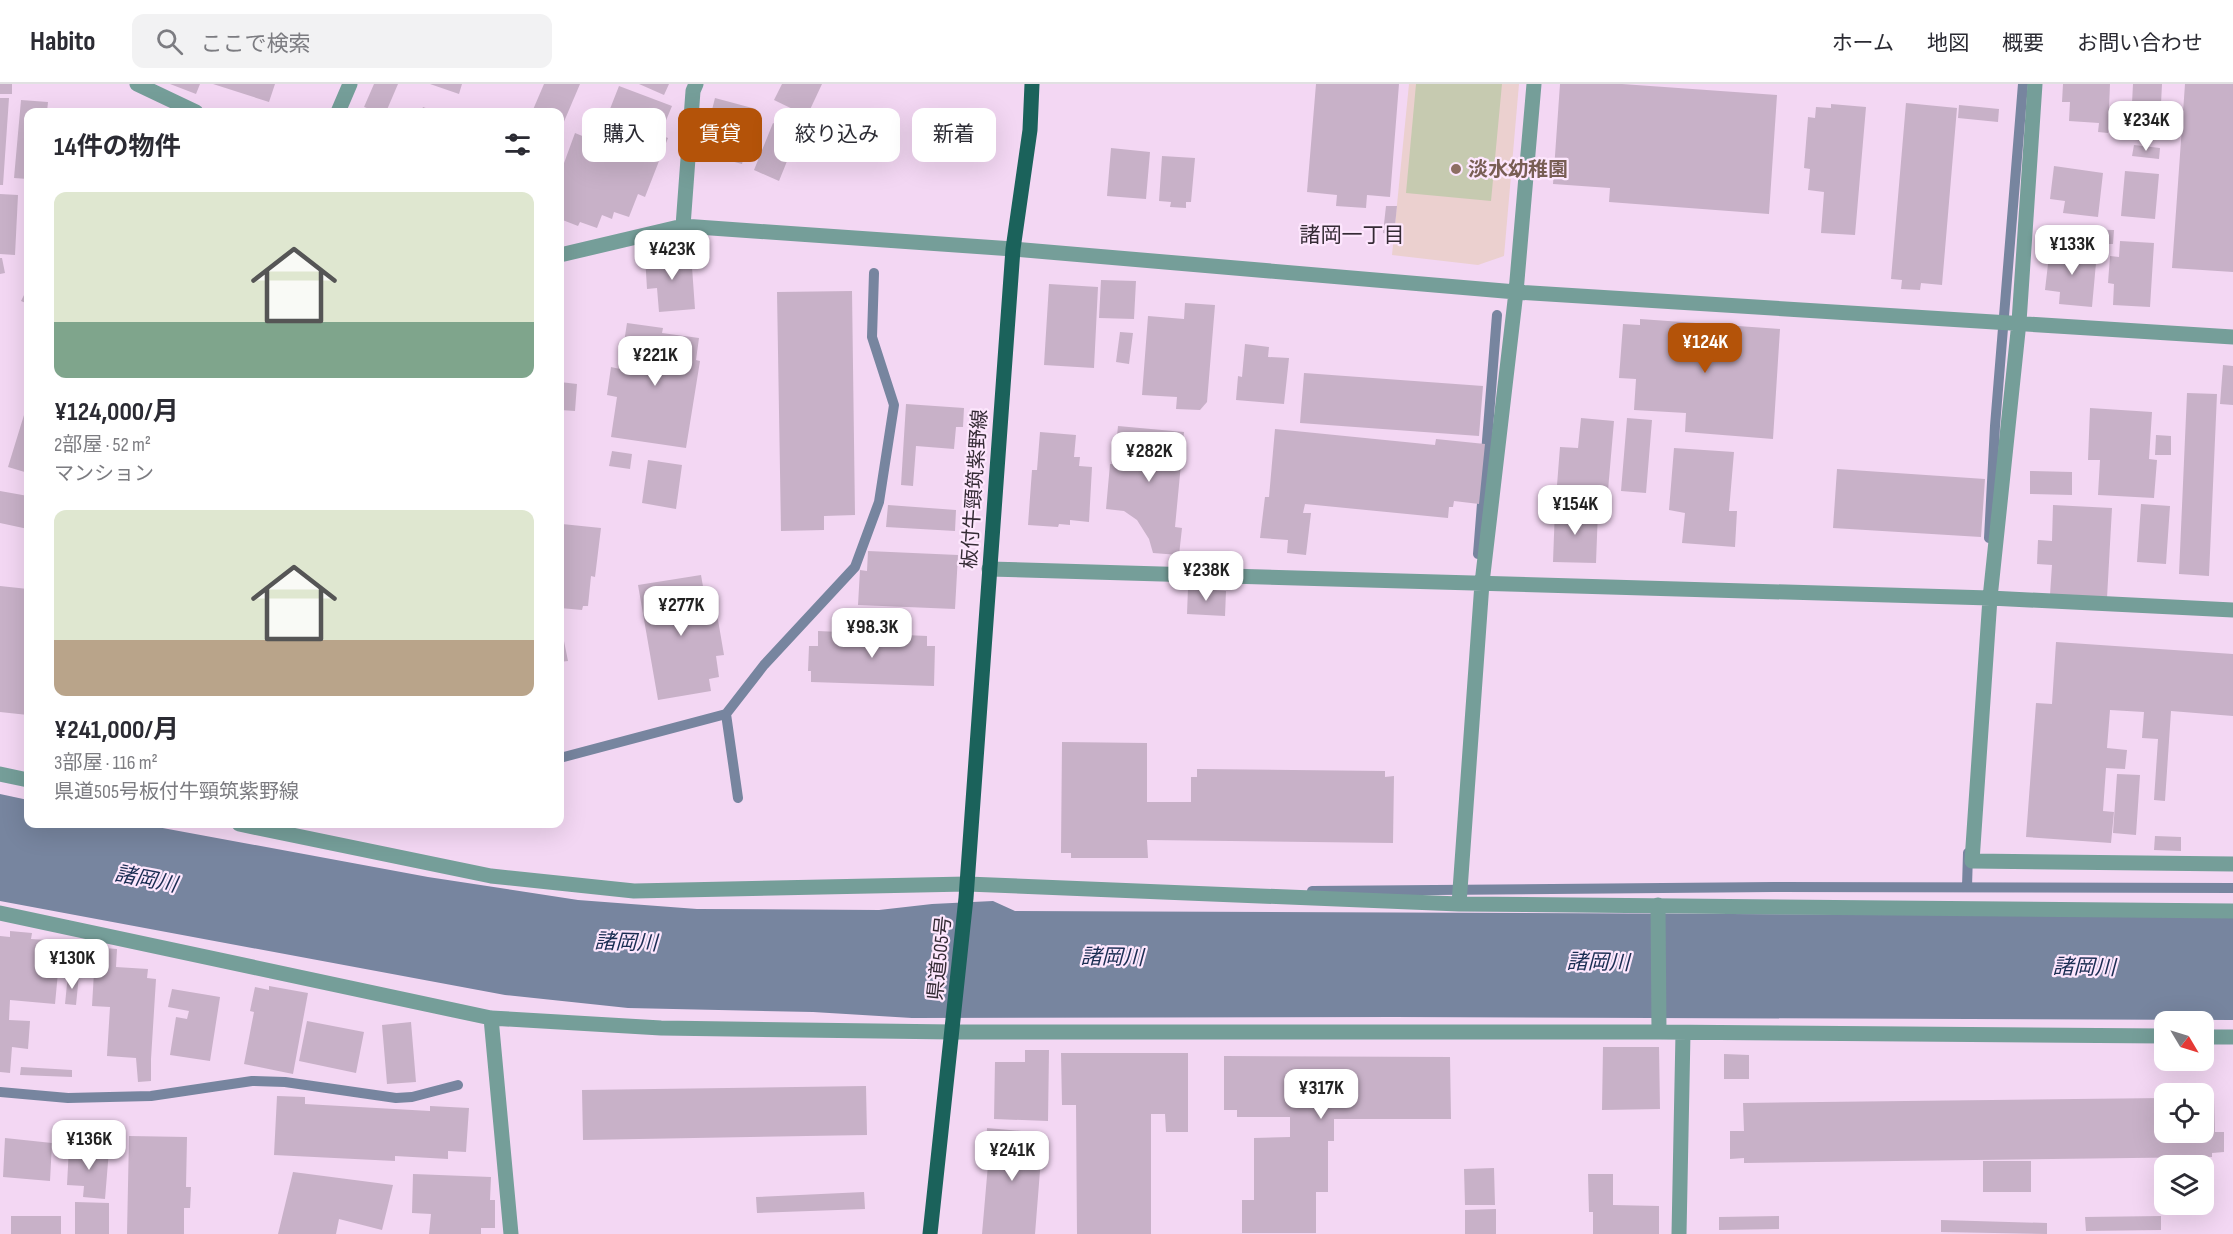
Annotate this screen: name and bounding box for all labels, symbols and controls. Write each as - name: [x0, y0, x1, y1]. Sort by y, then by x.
- search box: [132, 14, 552, 68]
- text: Habito: [30, 25, 96, 58]
- icon: search: [153, 25, 186, 58]
- text: ここで検索: [201, 31, 311, 58]
- text: ホーム: [1832, 31, 1894, 56]
- text: 地図: [1927, 31, 1969, 56]
- text: 概要: [2002, 31, 2044, 56]
- text: お問い合わせ: [2077, 31, 2203, 56]
- pin: ¥234K: [2104, 101, 2188, 152]
- chip: 購入: [582, 108, 666, 162]
- chip: 賃貸: [678, 108, 762, 162]
- chip: 絞り込み: [774, 108, 900, 162]
- chip: 新着: [912, 108, 996, 162]
- text: ¥234K: [2122, 108, 2170, 132]
- icon: filters: [501, 128, 534, 161]
- text: 14件の物件: [54, 132, 181, 163]
- place label: 淡水幼稚園: [1468, 158, 1568, 182]
- marker: 淡水幼稚園: [1449, 162, 1463, 176]
- district label: 諸岡一丁目: [1300, 223, 1405, 248]
- pin: ¥133K: [2030, 225, 2114, 276]
- pin: ¥423K: [630, 230, 714, 281]
- icon: home: [240, 231, 348, 339]
- text: ¥133K: [2049, 232, 2095, 256]
- text: ¥423K: [649, 237, 695, 261]
- pin: ¥124K: [1663, 323, 1747, 374]
- text: ¥124K: [1682, 330, 1728, 354]
- pin: ¥221K: [613, 336, 697, 387]
- text: ¥221K: [632, 343, 678, 367]
- text: ¥124,000/月: [54, 397, 179, 428]
- street label: 板付牛頸筑紫野線: [957, 408, 993, 570]
- pin: ¥282K: [1107, 432, 1191, 483]
- text: 2部屋 · 52 m²: [54, 433, 151, 457]
- text: ¥282K: [1125, 439, 1173, 463]
- text: マンション: [54, 462, 154, 486]
- pin: ¥154K: [1533, 485, 1617, 536]
- text: ¥154K: [1552, 492, 1598, 516]
- icon: home: [240, 549, 348, 657]
- pin: ¥238K: [1164, 551, 1248, 602]
- text: ¥238K: [1182, 558, 1230, 582]
- pin: ¥277K: [639, 586, 723, 637]
- text: ¥277K: [658, 593, 704, 617]
- pin: ¥98.3K: [823, 608, 921, 659]
- text: ¥98.3K: [846, 615, 898, 639]
- text: ¥241,000/月: [54, 715, 179, 746]
- text: 3部屋 · 116 m²: [54, 751, 158, 775]
- text: 県道505号板付牛頸筑紫野線: [54, 780, 299, 804]
- water label: 諸岡川: [113, 861, 181, 898]
- street label: 県道505号: [924, 915, 956, 1002]
- water label: 諸岡川: [594, 929, 660, 956]
- pin: ¥130K: [30, 939, 114, 990]
- water label: 諸岡川: [1080, 944, 1146, 971]
- text: ¥130K: [49, 946, 95, 970]
- water label: 諸岡川: [1566, 949, 1632, 976]
- water label: 諸岡川: [2052, 954, 2118, 981]
- north arrow: [2154, 1011, 2214, 1071]
- map controls: [2154, 1011, 2214, 1215]
- pin: ¥317K: [1279, 1069, 1363, 1120]
- text: ¥317K: [1298, 1076, 1344, 1100]
- button: locate: [2154, 1083, 2214, 1143]
- pin: ¥136K: [47, 1120, 131, 1171]
- text: ¥136K: [66, 1127, 112, 1151]
- pin: ¥241K: [970, 1131, 1054, 1182]
- text: ¥241K: [989, 1138, 1035, 1162]
- button: layers: [2154, 1155, 2214, 1215]

